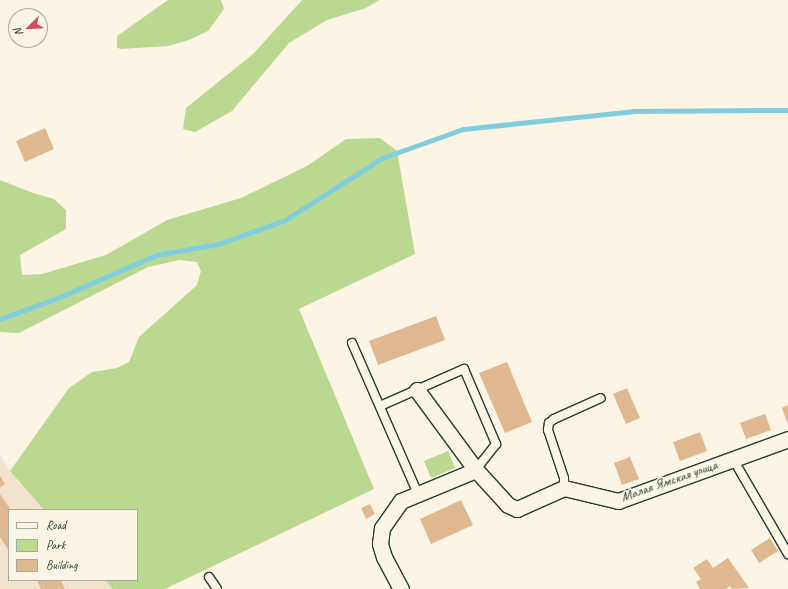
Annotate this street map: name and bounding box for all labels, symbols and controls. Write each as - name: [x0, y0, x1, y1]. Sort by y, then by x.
- north arrow: [8, 8, 48, 48]
- text: N: [10, 27, 26, 38]
- street label: Малая Ямская улица: [618, 457, 720, 505]
- legend: [8, 509, 138, 581]
- text: Road: [46, 517, 66, 533]
- text: Park: [46, 537, 65, 553]
- text: Building: [46, 557, 78, 573]

